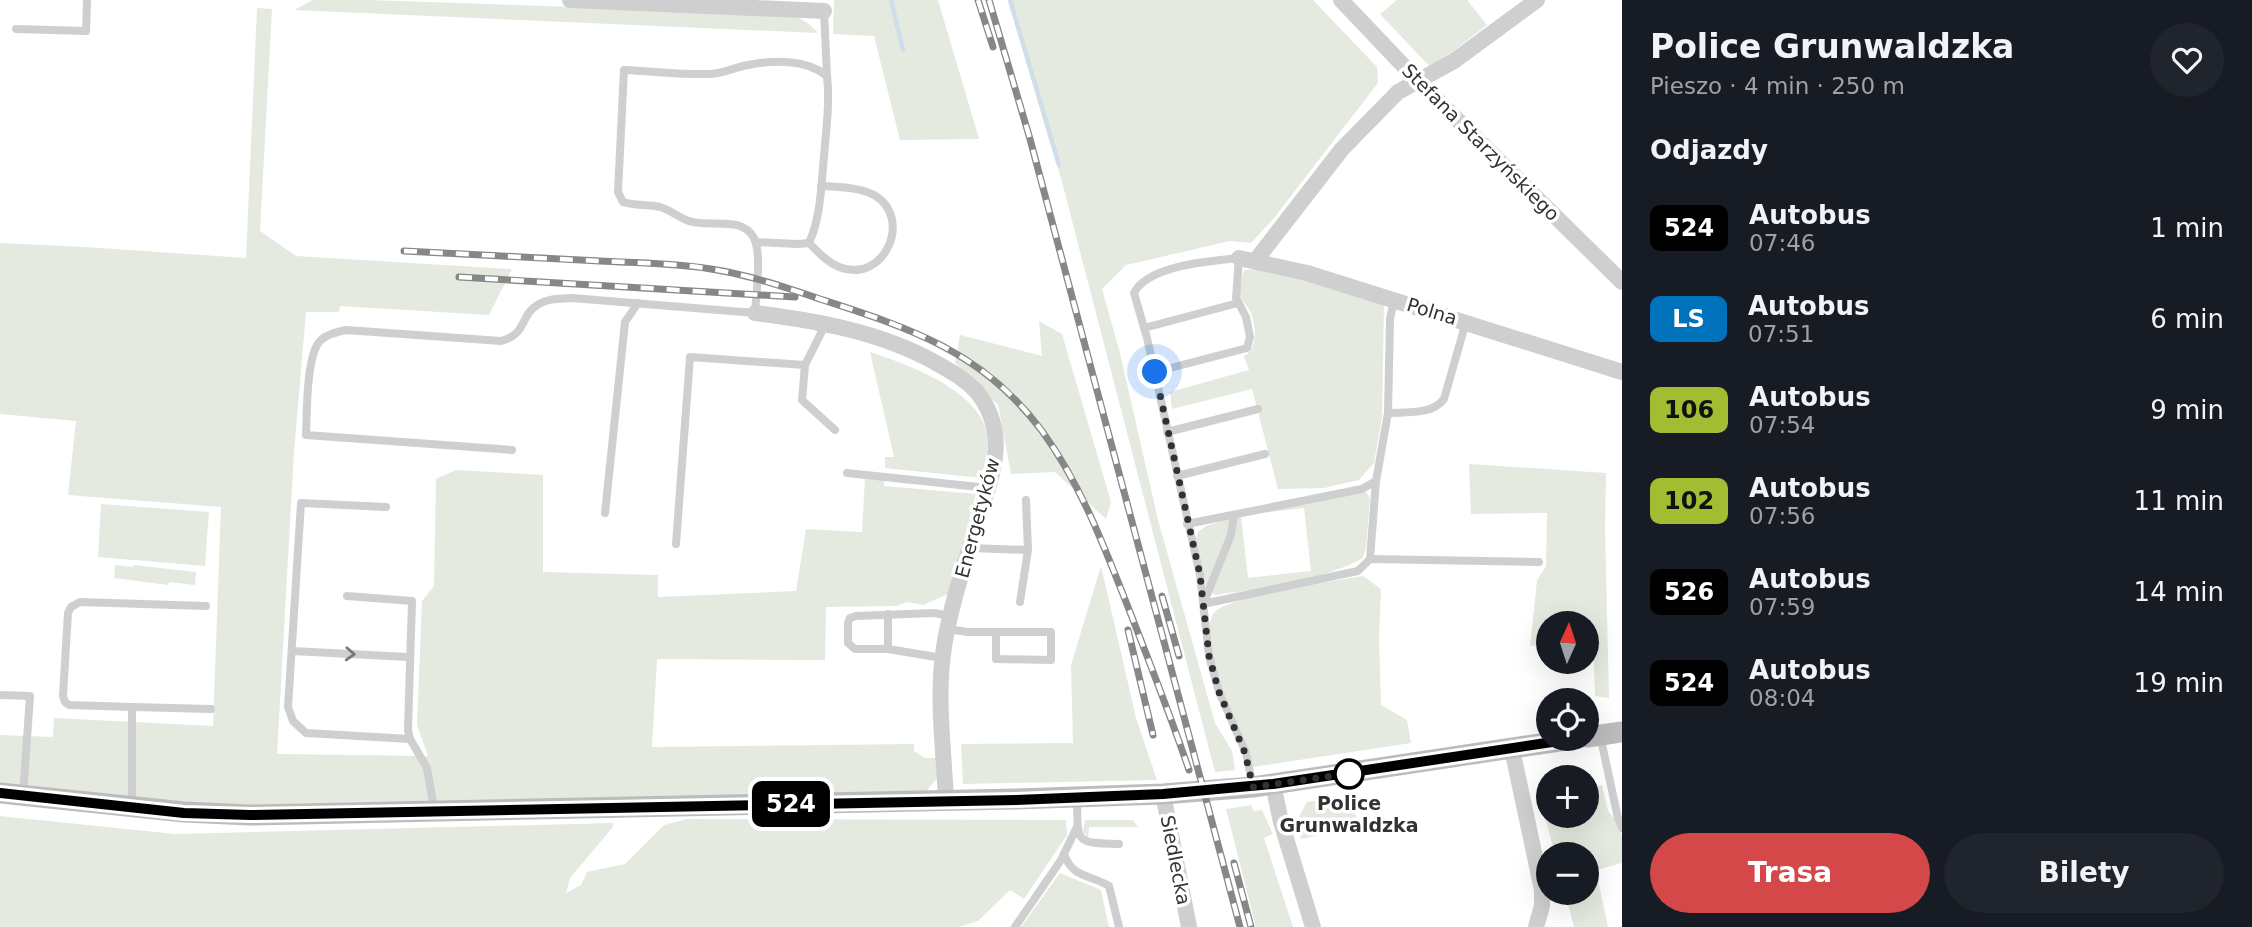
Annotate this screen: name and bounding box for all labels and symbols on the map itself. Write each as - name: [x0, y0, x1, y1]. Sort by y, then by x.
- street label: Stefana Starzyńskiego: [1398, 59, 1564, 225]
- street label: Polna: [1404, 293, 1460, 329]
- your location: [1137, 354, 1172, 389]
- street label: Energetyków: [950, 456, 1004, 580]
- north arrow: [1536, 611, 1600, 674]
- one-way arrow: [345, 646, 356, 661]
- marker: Police Grunwaldzka: [1334, 759, 1364, 789]
- line badge: 524: [751, 781, 831, 827]
- place label: Police Grunwaldzka: [1279, 792, 1419, 836]
- street label: Siedlecka: [1157, 813, 1195, 907]

